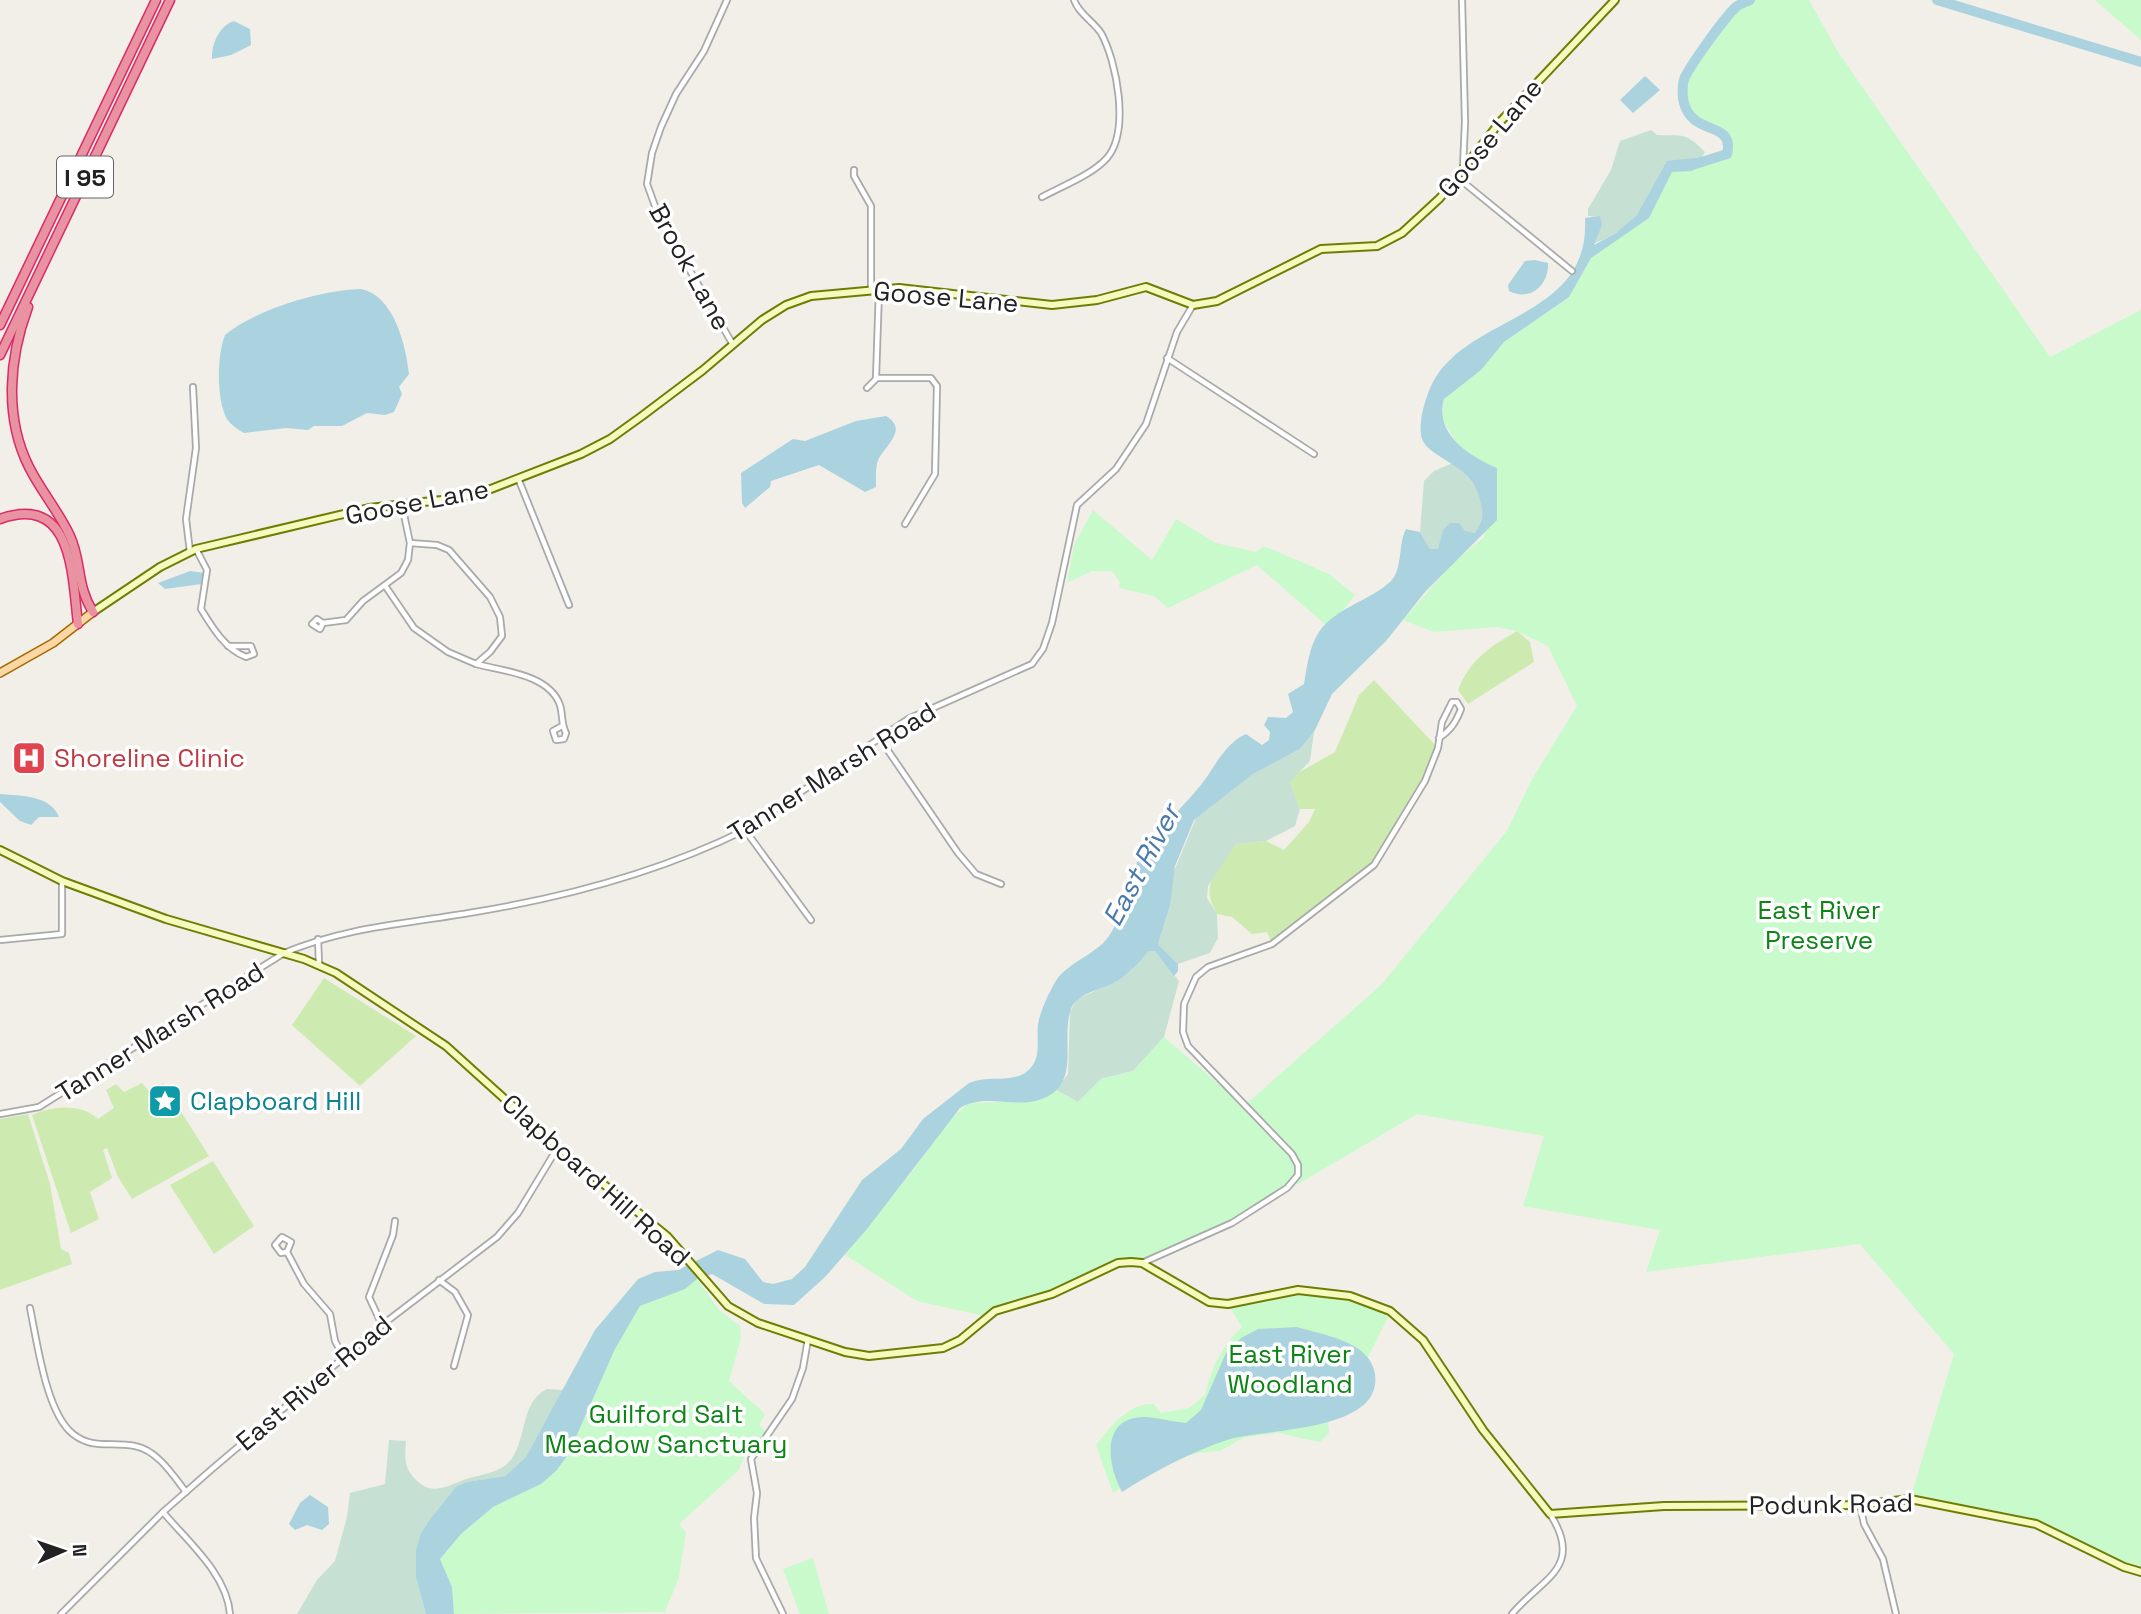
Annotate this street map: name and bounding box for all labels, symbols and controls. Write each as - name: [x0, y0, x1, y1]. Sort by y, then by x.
- street label: Goose Lane: [1430, 71, 1550, 205]
- road number: I 95: [57, 156, 113, 197]
- street label: Brook Lane: [641, 198, 739, 336]
- street label: Goose Lane: [872, 274, 1020, 320]
- street label: Goose Lane: [342, 471, 492, 533]
- street label: Tanner Marsh Road: [722, 694, 942, 850]
- hospital icon: Shoreline Clinic: [10, 739, 48, 777]
- place label: Shoreline Clinic: [54, 741, 245, 775]
- water label: East River: [1094, 795, 1190, 932]
- park label: East River Preserve: [1758, 893, 1881, 957]
- street label: Tanner Marsh Road: [50, 954, 270, 1110]
- place icon: Clapboard Hill: [146, 1082, 184, 1120]
- place label: Clapboard Hill: [190, 1084, 361, 1118]
- street label: Clapboard Hill Road: [495, 1086, 697, 1274]
- street label: East River Road: [229, 1308, 399, 1458]
- park label: East River Woodland: [1227, 1337, 1353, 1401]
- park label: Guilford Salt Meadow Sanctuary: [545, 1397, 787, 1461]
- street label: Podunk Road: [1749, 1486, 1913, 1522]
- north arrow: [28, 1516, 98, 1586]
- text: N: [67, 1544, 92, 1557]

